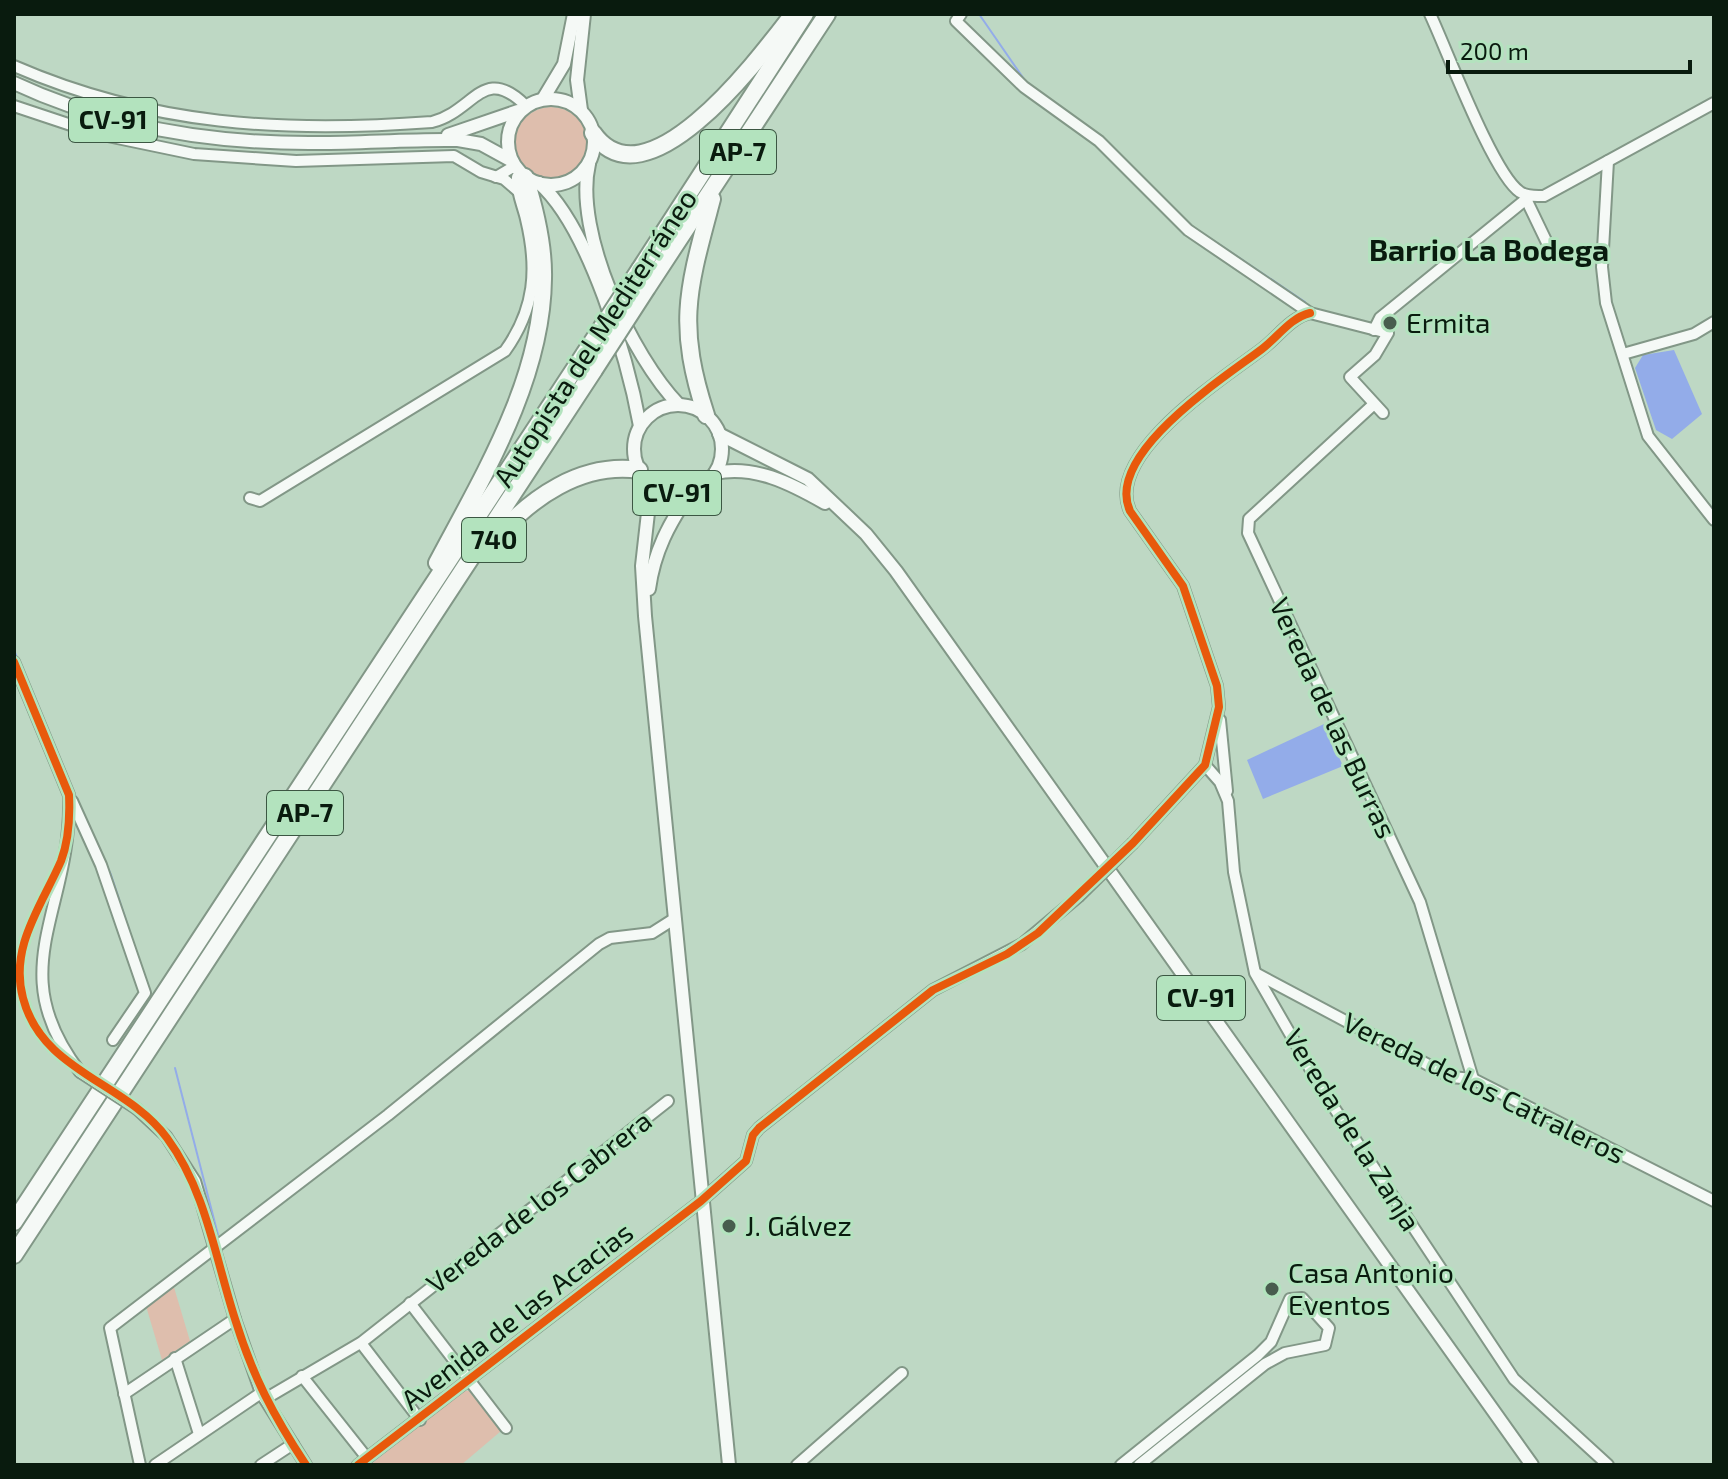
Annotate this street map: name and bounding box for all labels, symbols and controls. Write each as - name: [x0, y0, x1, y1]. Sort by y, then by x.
- scale bar: [1448, 24, 1690, 74]
- text: 200 m: [1460, 36, 1529, 65]
- road number: CV-91: [69, 98, 157, 142]
- road number: AP-7: [700, 130, 776, 174]
- street label: Autopista del Mediterráneo: [485, 182, 703, 493]
- district label: Barrio La Bodega: [1369, 231, 1609, 267]
- place label: Ermita: [1406, 305, 1490, 339]
- marker: Ermita: [1381, 314, 1399, 332]
- road number: CV-91: [633, 471, 721, 515]
- road number: 740: [462, 518, 526, 562]
- street label: Vereda de las Burras: [1263, 592, 1405, 843]
- road number: AP-7: [267, 791, 343, 835]
- road number: CV-91: [1157, 976, 1245, 1020]
- street label: Vereda de los Catraleros: [1338, 1004, 1631, 1170]
- street label: Vereda de la Zanja: [1277, 1022, 1429, 1237]
- street label: Vereda de los Cabrera: [419, 1103, 658, 1300]
- place label: J. Gálvez: [745, 1208, 852, 1242]
- street label: Avenida de las Acacias: [394, 1214, 639, 1416]
- marker: J. Gálvez: [720, 1217, 738, 1235]
- place label: Casa Antonio Eventos: [1288, 1255, 1454, 1321]
- marker: Casa Antonio Eventos: [1263, 1280, 1281, 1298]

